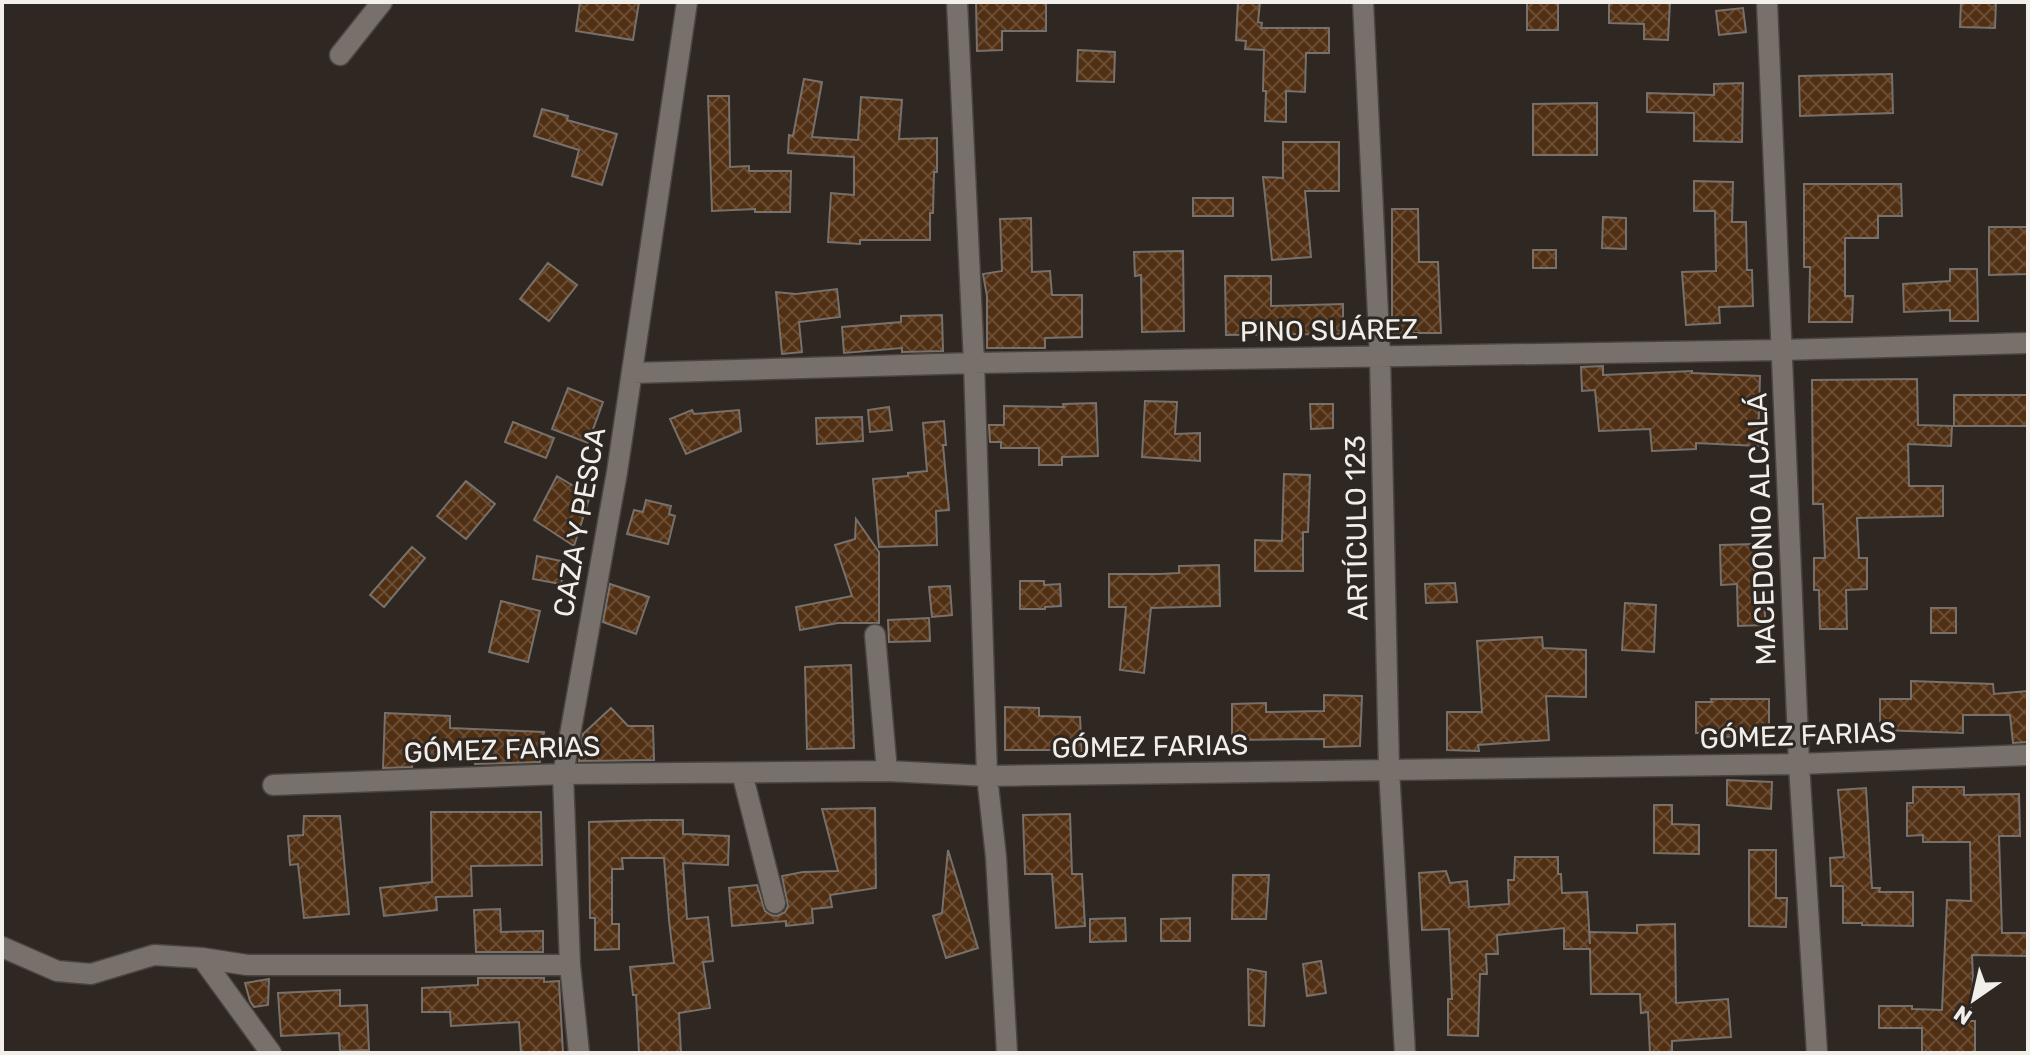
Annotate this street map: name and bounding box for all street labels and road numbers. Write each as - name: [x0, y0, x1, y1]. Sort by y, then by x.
- street label: PINO SUÁREZ: [1240, 312, 1419, 349]
- street label: MACEDONIO ALCALÁ: [1740, 392, 1783, 666]
- street label: CAZA Y PESCA: [547, 425, 612, 619]
- street label: ARTÍCULO 123: [1338, 435, 1375, 621]
- street label: GÓMEZ FARIAS: [1699, 716, 1897, 755]
- street label: GÓMEZ FARIAS: [1051, 728, 1249, 765]
- street label: GÓMEZ FARIAS: [403, 730, 601, 769]

